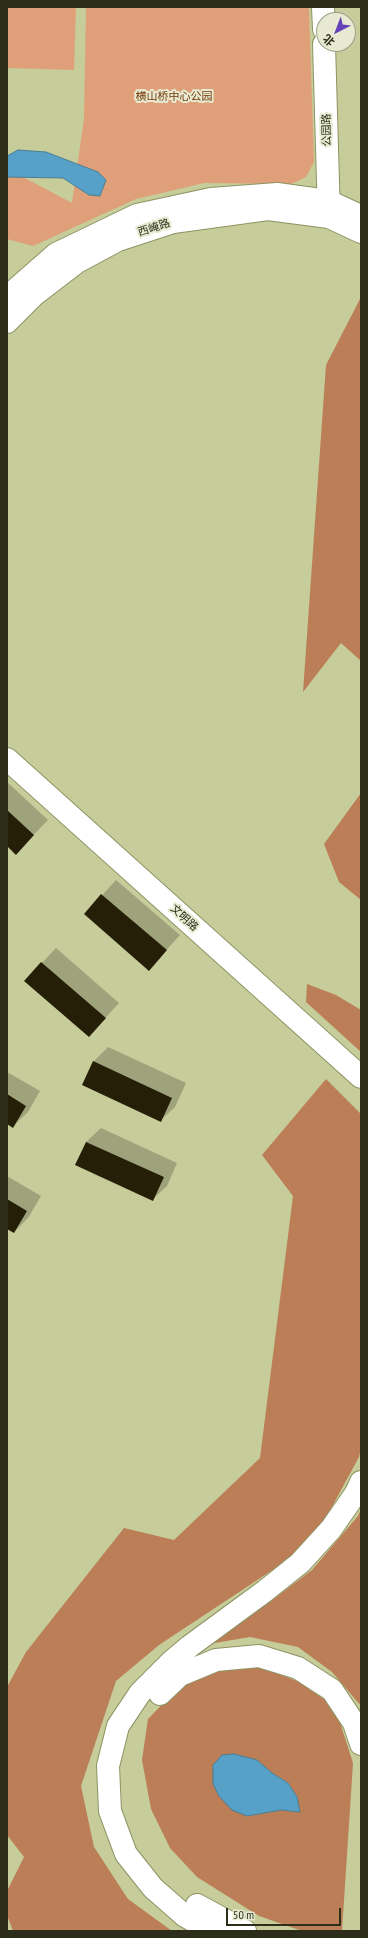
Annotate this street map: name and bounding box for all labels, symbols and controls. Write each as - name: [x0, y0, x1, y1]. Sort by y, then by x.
- north arrow: [316, 12, 356, 52]
- text: 北: [320, 31, 337, 49]
- park label: 横山桥中心公园: [136, 90, 212, 104]
- street label: 公园路: [320, 113, 334, 147]
- street label: 西崦路: [136, 217, 172, 239]
- street label: 文明路: [167, 902, 201, 934]
- scale bar: [228, 1900, 343, 1926]
- text: 50 m: [233, 1907, 254, 1922]

